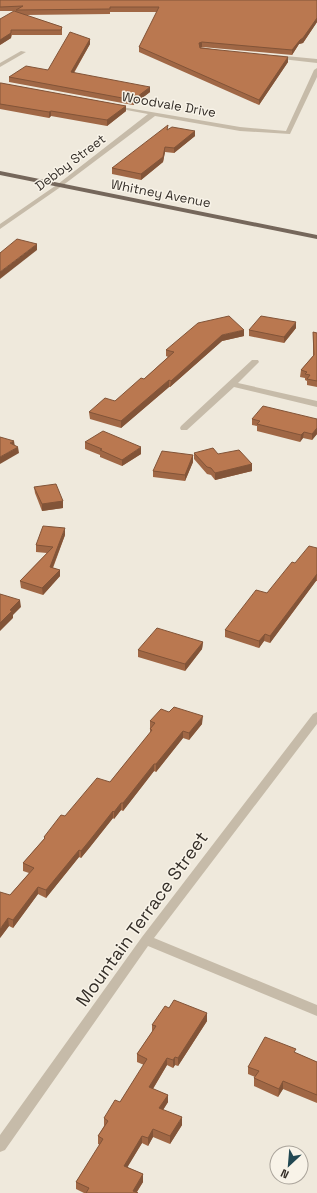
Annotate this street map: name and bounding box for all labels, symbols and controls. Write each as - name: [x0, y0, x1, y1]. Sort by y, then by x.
- street label: Woodvale Drive: [121, 88, 217, 121]
- street label: Debby Street: [32, 130, 109, 194]
- street label: Whitney Avenue: [110, 175, 212, 211]
- street label: Mountain Terrace Street: [70, 827, 213, 1011]
- north arrow: [269, 1145, 309, 1185]
- text: N: [278, 1166, 291, 1182]

